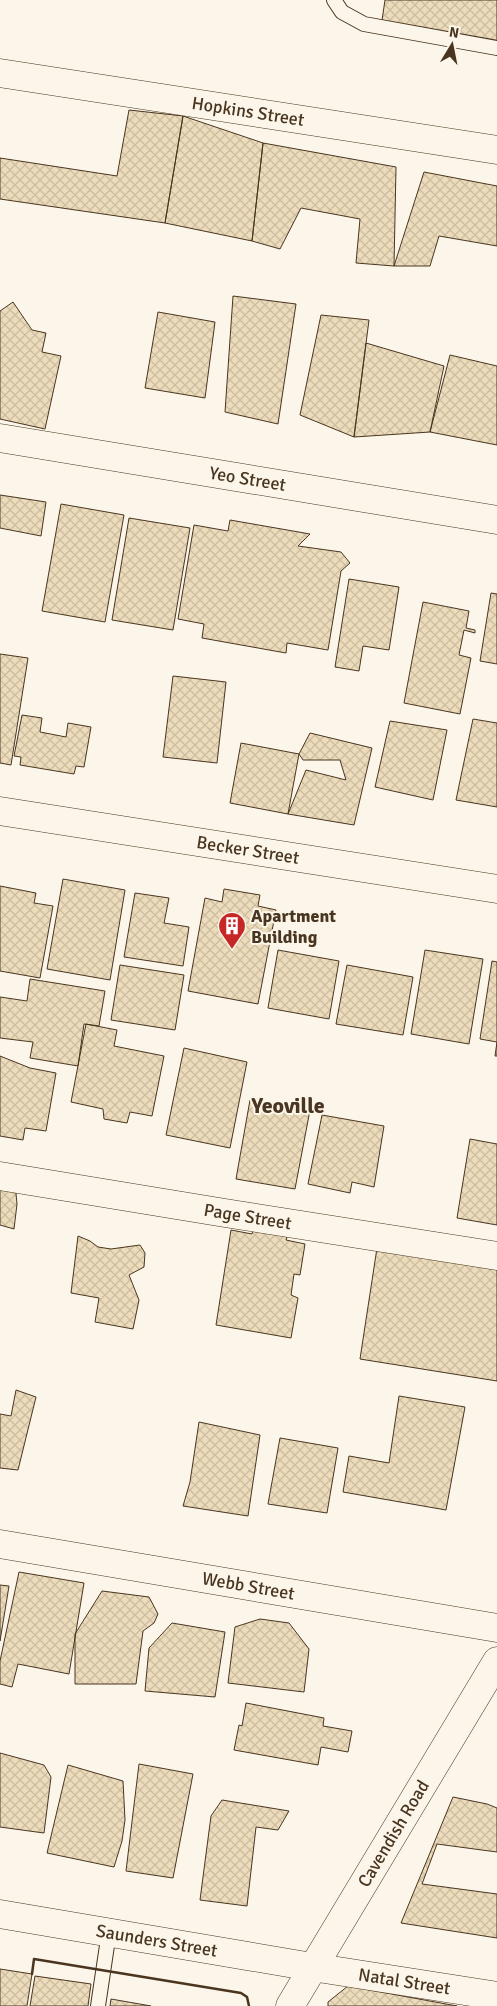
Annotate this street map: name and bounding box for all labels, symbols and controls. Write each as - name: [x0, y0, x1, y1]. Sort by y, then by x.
- north arrow: [427, 20, 477, 70]
- text: N: [448, 23, 460, 42]
- street label: Hopkins Street: [190, 92, 306, 131]
- street label: Yeo Street: [208, 462, 288, 496]
- street label: Becker Street: [195, 831, 301, 869]
- place label: Apartment Building: [251, 905, 336, 948]
- building icon: Apartment Building: [217, 911, 247, 950]
- district label: Yeoville: [250, 1092, 325, 1119]
- street label: Page Street: [202, 1199, 293, 1234]
- street label: Webb Street: [201, 1567, 296, 1605]
- street label: Cavendish Road: [353, 1776, 434, 1891]
- street label: Saunders Street: [94, 1919, 219, 1962]
- street label: Natal Street: [357, 1963, 452, 2000]

